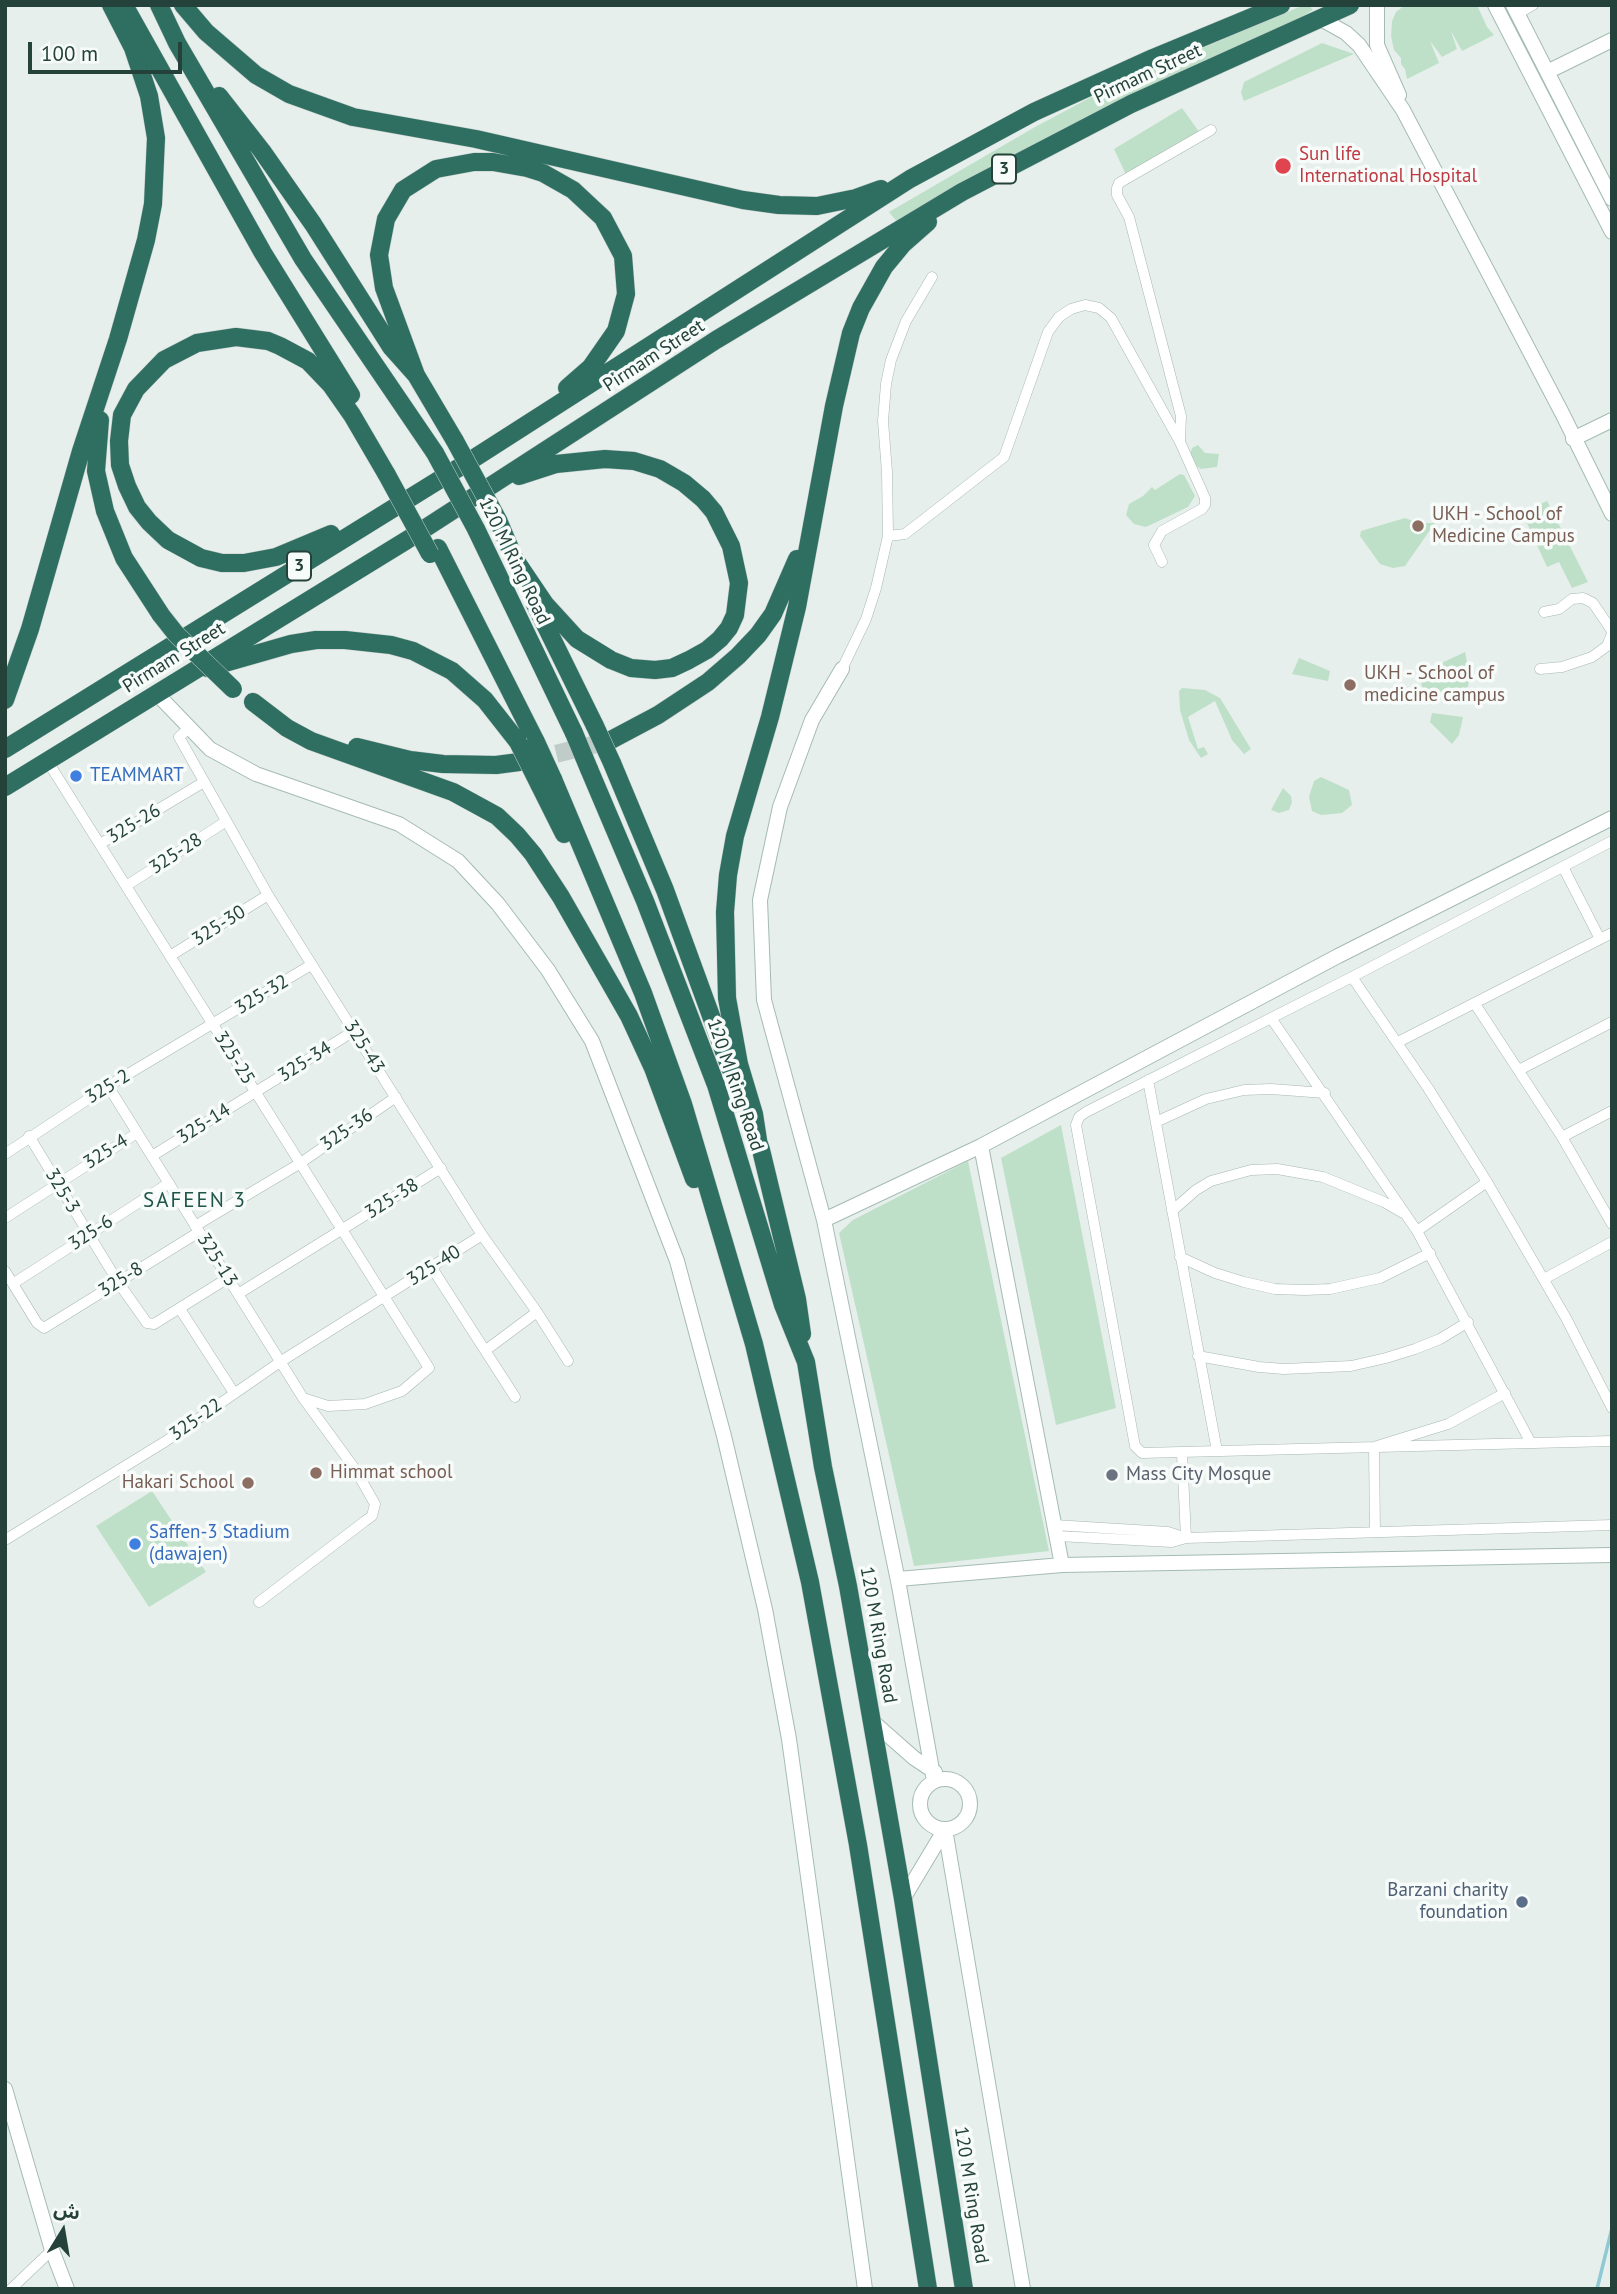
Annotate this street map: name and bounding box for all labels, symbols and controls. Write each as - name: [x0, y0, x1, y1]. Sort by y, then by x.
- scale bar: [32, 28, 186, 72]
- street label: Pirmam Street: [1091, 39, 1205, 109]
- text: 100 m: [41, 40, 98, 67]
- place label: Sun life International Hospital: [1299, 144, 1477, 188]
- road number: 3: [992, 154, 1016, 184]
- marker: Sun life International Hospital: [1273, 156, 1293, 176]
- street label: Pirmam Street: [599, 315, 709, 397]
- street label: 120 M Ring Road: [473, 494, 555, 628]
- place label: UKH - School of Medicine Campus: [1432, 504, 1575, 548]
- marker: UKH - School of Medicine Campus: [1410, 518, 1426, 534]
- road number: 3: [287, 552, 311, 580]
- street label: Pirmam Street: [119, 618, 229, 698]
- place label: UKH - School of medicine campus: [1364, 663, 1505, 707]
- marker: UKH - School of medicine campus: [1342, 677, 1358, 693]
- place label: TEAMMART: [90, 765, 184, 787]
- marker: TEAMMART: [68, 768, 84, 784]
- street label: 325-26: [103, 799, 165, 849]
- street label: 325-28: [145, 828, 207, 880]
- street label: 325-30: [188, 901, 250, 951]
- street label: 325-32: [231, 970, 293, 1020]
- street label: 325-43: [339, 1016, 389, 1078]
- street label: 120 M Ring Road: [702, 1016, 768, 1154]
- street label: 325-25: [209, 1027, 259, 1089]
- street label: 325-34: [274, 1037, 336, 1087]
- street label: 325-2: [81, 1065, 135, 1109]
- street label: 325-14: [173, 1099, 235, 1149]
- street label: 325-36: [316, 1104, 378, 1156]
- street label: 325-4: [79, 1130, 133, 1174]
- street label: 325-3: [40, 1164, 84, 1218]
- street label: 325-38: [361, 1174, 423, 1224]
- district label: SAFEEN 3: [144, 1188, 246, 1214]
- street label: 325-6: [65, 1210, 117, 1256]
- street label: 325-13: [192, 1229, 242, 1291]
- street label: 325-40: [403, 1241, 465, 1291]
- street label: 325-8: [94, 1258, 148, 1302]
- street label: 325-22: [165, 1394, 227, 1446]
- place label: Himmat school: [330, 1462, 453, 1484]
- place label: Mass City Mosque: [1126, 1464, 1271, 1486]
- marker: Himmat school: [308, 1465, 324, 1481]
- marker: Mass City Mosque: [1104, 1467, 1120, 1483]
- place label: Hakari School: [122, 1472, 234, 1494]
- marker: Hakari School: [240, 1475, 256, 1491]
- place label: Saffen-3 Stadium (dawajen): [149, 1522, 290, 1566]
- marker: Saffen-3 Stadium (dawajen): [127, 1536, 143, 1552]
- street label: 120 M Ring Road: [855, 1565, 901, 1705]
- place label: Barzani charity foundation: [1387, 1880, 1508, 1924]
- marker: Barzani charity foundation: [1514, 1894, 1530, 1910]
- street label: 120 M Ring Road: [949, 2125, 993, 2265]
- north arrow: [28, 2196, 98, 2266]
- text: ش: [52, 2196, 82, 2225]

